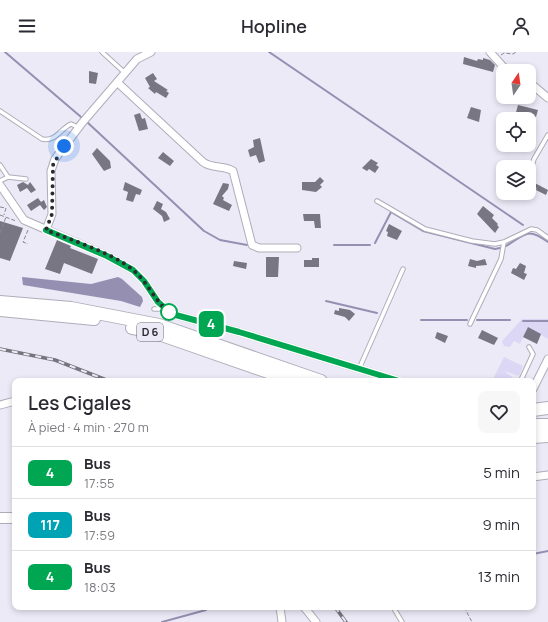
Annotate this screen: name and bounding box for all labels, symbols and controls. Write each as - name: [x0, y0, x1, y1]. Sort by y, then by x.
- text: Hopline: [241, 14, 307, 38]
- icon: menu: [16, 15, 38, 37]
- icon: person: [510, 15, 532, 37]
- north arrow: [496, 64, 536, 104]
- map controls: [496, 64, 536, 200]
- button: locate: [496, 112, 536, 152]
- your location: [54, 136, 74, 156]
- button: layers: [496, 160, 536, 200]
- unlabelled marker: [160, 303, 178, 321]
- line badge: 4: [198, 311, 224, 337]
- text: 4: [207, 314, 215, 333]
- road number: D 6: [137, 323, 163, 341]
- text: Les Cigales: [28, 390, 131, 416]
- button: heart: [478, 391, 520, 433]
- text: À pied · 4 min · 270 m: [28, 418, 149, 436]
- text: Bus: [84, 453, 111, 474]
- text: 5 min: [483, 462, 520, 483]
- text: 4: [46, 463, 54, 482]
- text: 17:55: [84, 474, 115, 492]
- text: Bus: [84, 505, 111, 526]
- text: 9 min: [483, 514, 520, 535]
- text: 117: [40, 515, 60, 534]
- text: 17:59: [84, 526, 115, 544]
- text: Bus: [84, 557, 111, 578]
- text: 13 min: [478, 566, 520, 587]
- text: 4: [46, 567, 54, 586]
- text: 18:03: [84, 578, 116, 596]

